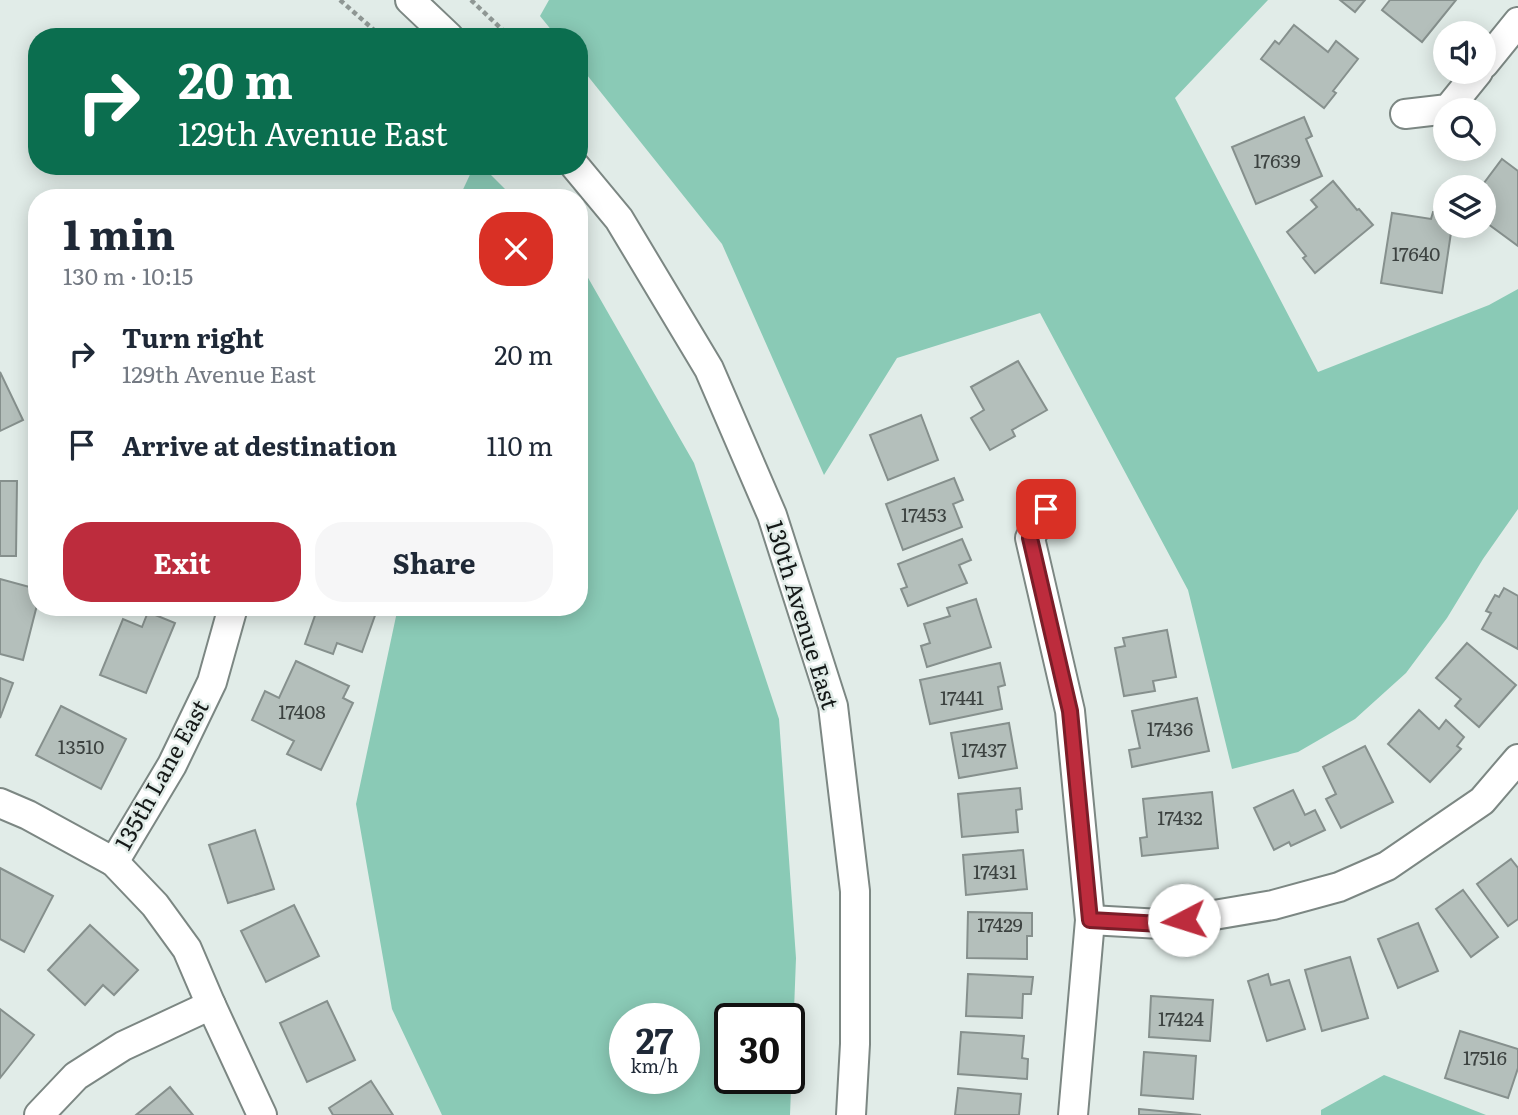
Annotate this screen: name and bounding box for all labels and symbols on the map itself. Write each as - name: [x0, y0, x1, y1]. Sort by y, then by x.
- house number: 17639: [1253, 146, 1301, 174]
- house number: 17640: [1392, 239, 1440, 267]
- pin: [1016, 479, 1076, 539]
- house number: 17453: [901, 500, 947, 528]
- street label: 130th Avenue East: [759, 516, 849, 714]
- house number: 17441: [940, 683, 984, 711]
- street label: 135th Lane East: [105, 692, 216, 855]
- house number: 17408: [278, 697, 326, 725]
- house number: 17436: [1147, 714, 1193, 742]
- house number: 13510: [58, 732, 104, 760]
- house number: 17437: [961, 735, 1007, 763]
- house number: 17432: [1157, 803, 1203, 831]
- house number: 17431: [973, 857, 1017, 885]
- position arrow: [1147, 883, 1221, 957]
- house number: 17429: [977, 910, 1023, 938]
- speed limit sign: 30: [714, 1003, 805, 1094]
- house number: 17424: [1158, 1004, 1205, 1032]
- house number: 17516: [1463, 1043, 1507, 1071]

